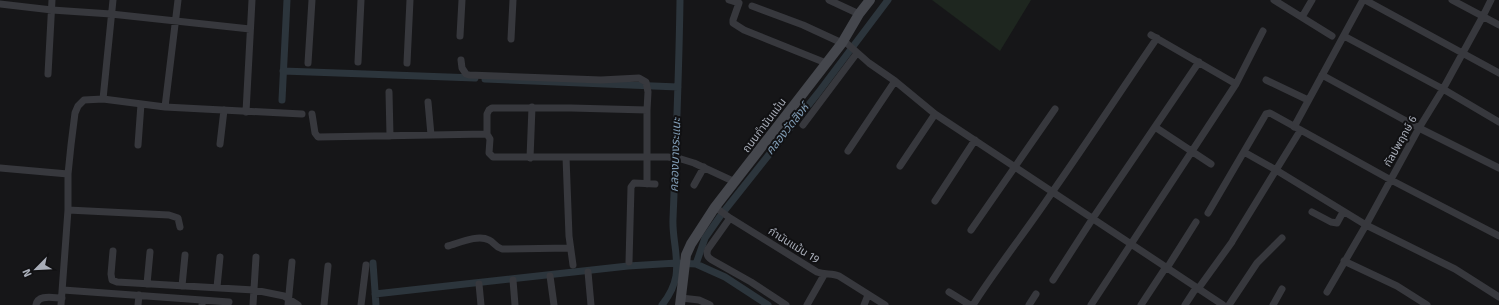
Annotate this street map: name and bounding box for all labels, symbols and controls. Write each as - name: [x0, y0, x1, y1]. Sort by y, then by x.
- street label: ถนนกำนันแม้น: [740, 96, 789, 155]
- water label: คลองวัดสิงห์: [763, 99, 813, 157]
- street label: กัลปพฤกษ์ 6: [1381, 113, 1420, 169]
- water label: คลองบางระแนะ: [667, 117, 683, 192]
- street label: กำนันแม้น 19: [766, 225, 822, 266]
- north arrow: [16, 249, 56, 289]
- text: N: [20, 267, 35, 279]

